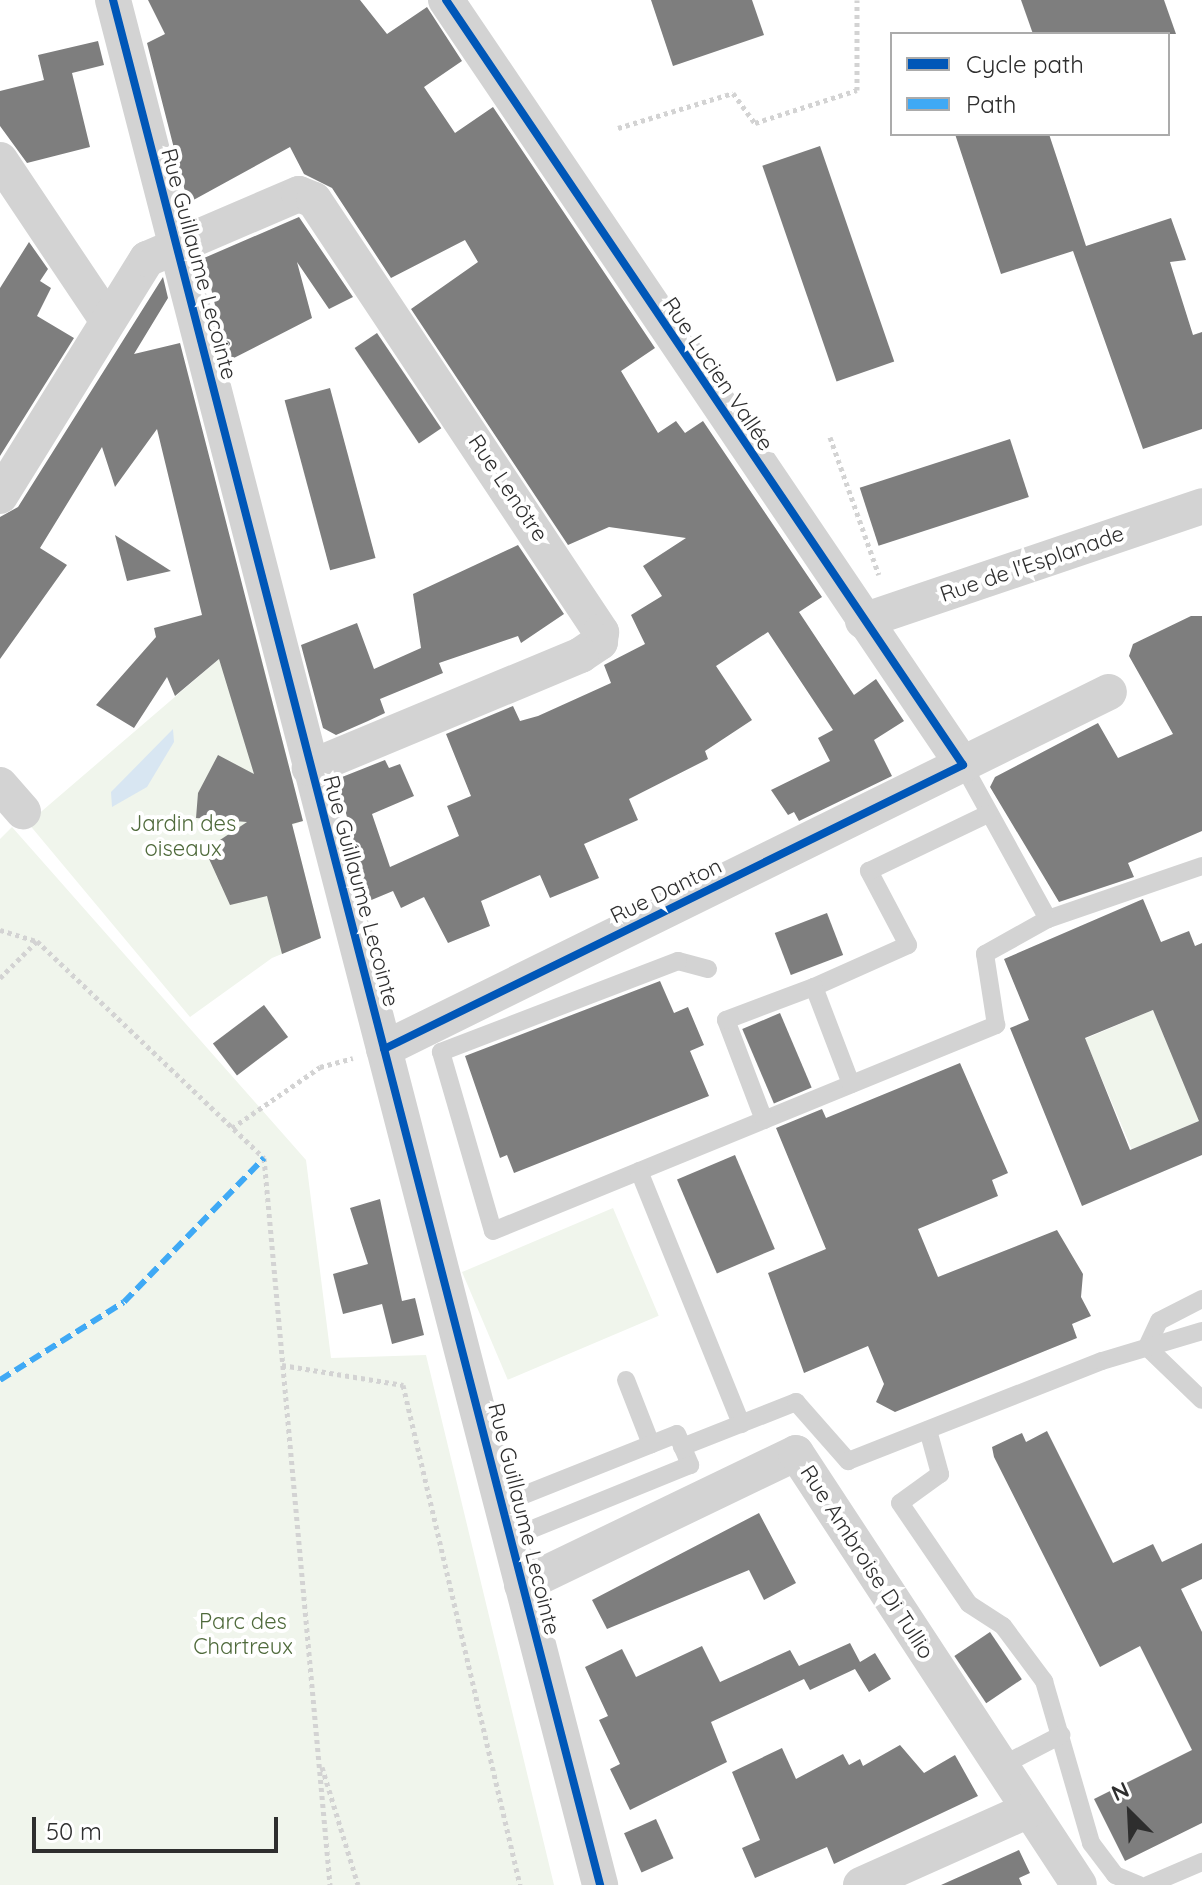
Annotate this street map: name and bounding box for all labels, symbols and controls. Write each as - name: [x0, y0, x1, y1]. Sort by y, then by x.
- legend: [890, 32, 1170, 136]
- text: Cycle path: [966, 49, 1084, 79]
- text: Path: [966, 89, 1017, 119]
- street label: Rue Guillaume Lecointe: [155, 146, 243, 382]
- street label: Rue Lucien Vallée: [657, 292, 779, 456]
- street label: Rue Lenôtre: [463, 429, 553, 547]
- street label: Rue de l'Esplanade: [937, 520, 1127, 608]
- street label: Rue Guillaume Lecointe: [317, 773, 405, 1009]
- park label: Jardin des oiseaux: [130, 810, 236, 862]
- street label: Rue Danton: [606, 853, 726, 929]
- street label: Rue Guillaume Lecointe: [482, 1400, 566, 1638]
- street label: Rue Ambroise Di Tullio: [794, 1460, 940, 1664]
- park label: Parc des Chartreux: [193, 1608, 293, 1660]
- north arrow: [1090, 1773, 1170, 1853]
- text: N: [1107, 1775, 1133, 1807]
- scale bar: [36, 1801, 282, 1851]
- text: 50 m: [46, 1816, 102, 1846]

